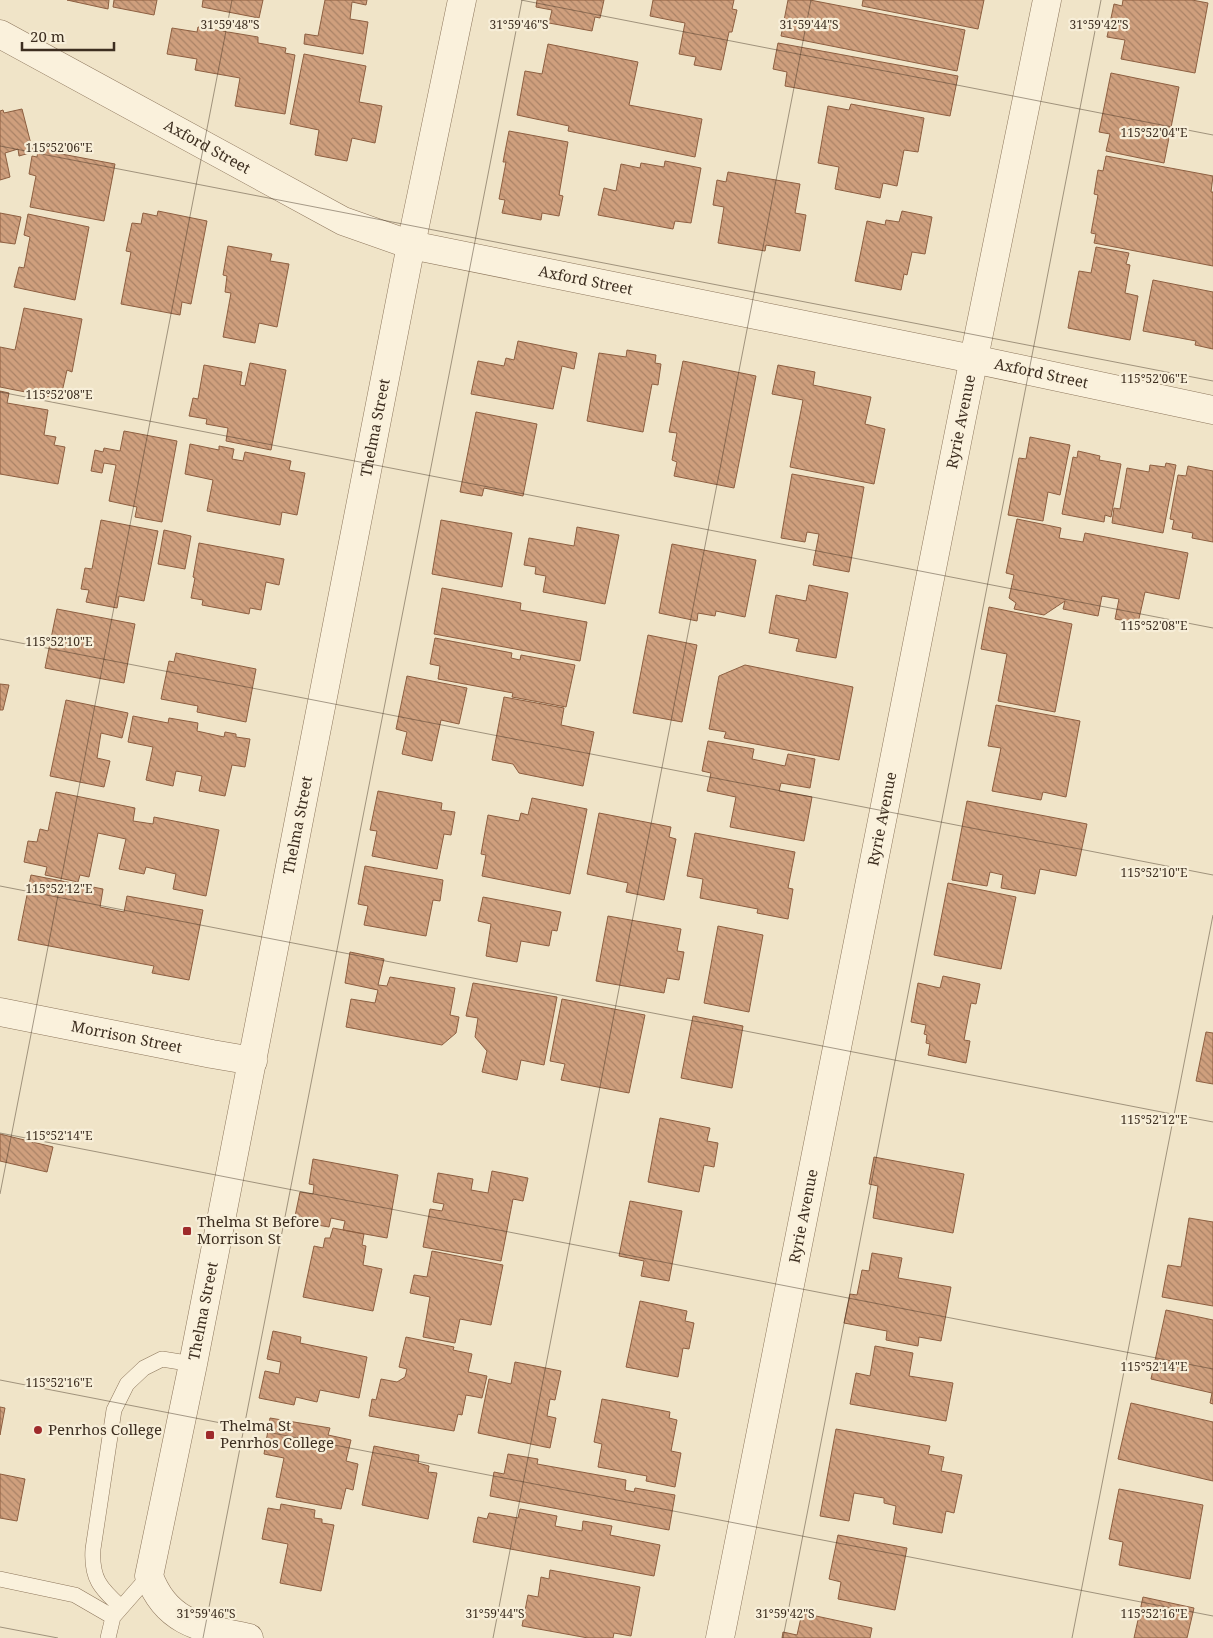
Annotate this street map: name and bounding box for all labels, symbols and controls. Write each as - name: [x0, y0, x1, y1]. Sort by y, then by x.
- text: 31°59'48"S: [200, 16, 260, 33]
- text: 31°59'46"S: [489, 16, 549, 33]
- text: 31°59'44"S: [779, 16, 839, 33]
- text: 31°59'42"S: [1069, 16, 1129, 33]
- scale bar: [22, 20, 115, 52]
- text: 20 m: [30, 26, 65, 46]
- street label: Axford Street: [161, 114, 254, 178]
- text: 115°52'04"E: [1121, 124, 1187, 141]
- text: 115°52'06"E: [26, 139, 92, 156]
- street label: Axford Street: [537, 260, 635, 299]
- street label: Axford Street: [993, 353, 1090, 392]
- text: 115°52'06"E: [1121, 370, 1187, 387]
- street label: Ryrie Avenue: [941, 373, 979, 470]
- street label: Thelma Street: [355, 377, 394, 479]
- text: 115°52'08"E: [26, 386, 92, 403]
- text: 115°52'08"E: [1121, 617, 1187, 634]
- text: 115°52'10"E: [26, 633, 92, 650]
- street label: Ryrie Avenue: [862, 770, 900, 868]
- street label: Thelma Street: [278, 774, 316, 876]
- text: 115°52'10"E: [1121, 864, 1187, 881]
- text: 115°52'12"E: [26, 880, 92, 897]
- street label: Morrison Street: [70, 1015, 184, 1057]
- text: 115°52'12"E: [1121, 1111, 1187, 1128]
- text: 115°52'14"E: [26, 1127, 92, 1144]
- street label: Ryrie Avenue: [784, 1167, 822, 1265]
- place label: Thelma St Before Morrison St: [197, 1211, 319, 1248]
- marker: Thelma St Before Morrison St: [181, 1225, 193, 1237]
- street label: Thelma Street: [183, 1260, 222, 1362]
- text: 115°52'14"E: [1121, 1358, 1187, 1375]
- text: 115°52'16"E: [26, 1374, 92, 1391]
- place label: Thelma St Penrhos College: [220, 1415, 334, 1452]
- place label: Penrhos College: [48, 1419, 162, 1439]
- marker: Penrhos College: [32, 1424, 44, 1436]
- marker: Thelma St Penrhos College: [204, 1429, 216, 1441]
- text: 31°59'46"S: [176, 1605, 236, 1622]
- text: 31°59'44"S: [465, 1605, 525, 1622]
- text: 31°59'42"S: [755, 1605, 815, 1622]
- text: 115°52'16"E: [1121, 1605, 1187, 1622]

